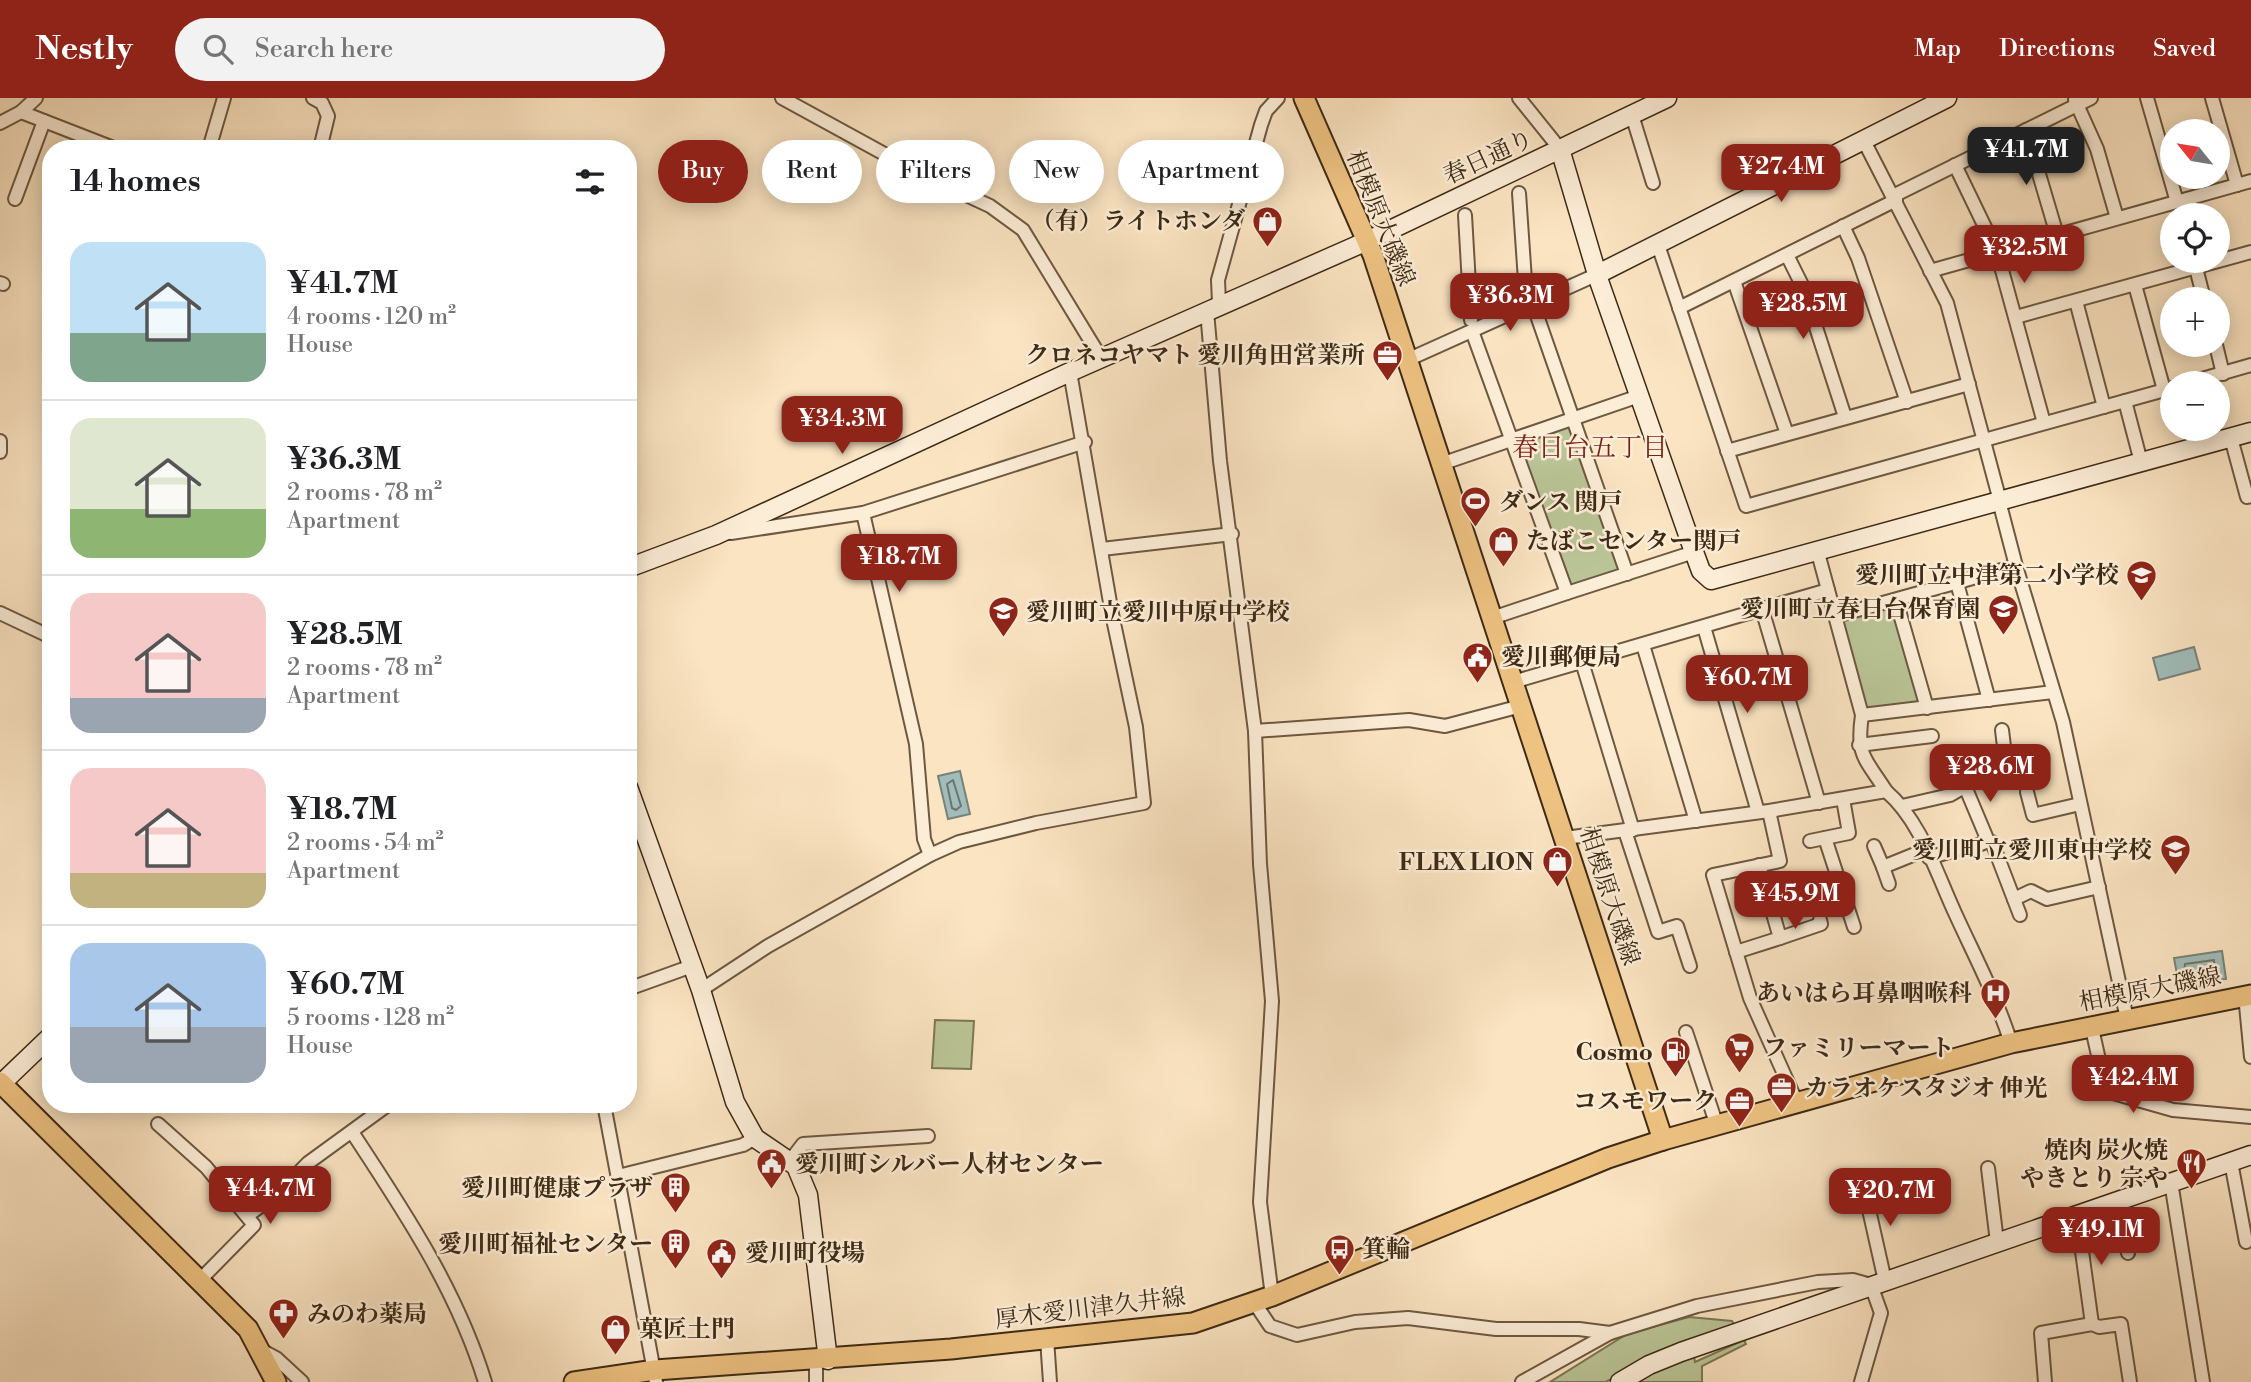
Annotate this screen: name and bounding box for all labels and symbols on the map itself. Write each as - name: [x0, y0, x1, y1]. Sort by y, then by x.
- north arrow: [2160, 119, 2230, 189]
- street label: 春日通り: [1439, 124, 1538, 192]
- pin: ¥41.7M: [1969, 127, 2083, 187]
- pin: ¥27.4M: [1724, 144, 1838, 204]
- street label: 相模原大磯線: [1339, 146, 1421, 291]
- shop icon: （有）ライトホンダ: [1251, 204, 1285, 248]
- place label: （有）ライトホンダ: [1031, 207, 1245, 237]
- pin: ¥32.5M: [1967, 226, 2081, 285]
- pin: ¥36.3M: [1453, 274, 1567, 333]
- pin: ¥28.5M: [1746, 282, 1860, 341]
- office icon: クロネコヤマト 愛川角田営業所: [1371, 338, 1405, 382]
- place label: クロネコヤマト 愛川角田営業所: [1025, 341, 1365, 371]
- pin: ¥34.3M: [785, 396, 899, 456]
- district label: 春日台五丁目: [1512, 432, 1668, 464]
- sports icon: ダンス 関戸: [1459, 485, 1493, 529]
- place label: ダンス 関戸: [1499, 488, 1622, 518]
- shop icon: たばこセンター関戸: [1486, 524, 1520, 568]
- place label: たばこセンター関戸: [1526, 527, 1741, 557]
- pin: ¥18.7M: [842, 534, 956, 594]
- school or university icon: 愛川町立中津第二小学校: [2125, 558, 2159, 602]
- place label: 愛川町立中津第二小学校: [1855, 561, 2119, 591]
- school or university icon: 愛川町立春日台保育園: [1986, 592, 2020, 636]
- school or university icon: 愛川町立愛川中原中学校: [986, 595, 1020, 639]
- place label: 愛川町立春日台保育園: [1740, 595, 1980, 625]
- place label: 愛川町立愛川中原中学校: [1026, 598, 1290, 628]
- public building icon: 愛川郵便局: [1461, 640, 1495, 684]
- place label: 愛川郵便局: [1501, 643, 1621, 673]
- pin: ¥60.7M: [1690, 656, 1804, 715]
- pin: ¥28.6M: [1933, 744, 2047, 804]
- street label: 相模原大磯線: [1573, 823, 1646, 969]
- school or university icon: 愛川町立愛川東中学校: [2158, 833, 2192, 877]
- place label: 愛川町立愛川東中学校: [1912, 836, 2152, 866]
- shop icon: FLEX LION: [1540, 845, 1574, 889]
- place label: FLEX LION: [1399, 848, 1534, 878]
- pin: ¥45.9M: [1738, 872, 1852, 931]
- street label: 相模原大磯線: [2077, 962, 2224, 1018]
- hospital icon: あいはら耳鼻咽喉科: [1978, 976, 2012, 1020]
- place label: あいはら耳鼻咽喉科: [1756, 979, 1972, 1009]
- supermarket icon: ファミリーマート: [1723, 1031, 1757, 1075]
- place label: ファミリーマート: [1763, 1034, 1955, 1064]
- fuel station icon: Cosmo: [1659, 1035, 1693, 1079]
- place label: Cosmo: [1576, 1038, 1653, 1068]
- pin: ¥42.4M: [2076, 1056, 2190, 1115]
- office icon: カラオケスタジオ 伸光: [1765, 1071, 1799, 1115]
- place label: カラオケスタジオ 伸光: [1805, 1074, 2047, 1104]
- office icon: コスモワーク: [1723, 1084, 1757, 1128]
- place label: コスモワーク: [1573, 1087, 1717, 1117]
- place label: 焼肉 炭火焼 やきとり 宗や: [2020, 1136, 2168, 1194]
- public building icon: 愛川町シルバー人材センター: [755, 1147, 789, 1191]
- restaurant icon: 焼肉 炭火焼 やきとり 宗や: [2174, 1147, 2208, 1191]
- place label: 愛川町シルバー人材センター: [795, 1150, 1104, 1180]
- pin: ¥44.7M: [213, 1166, 327, 1226]
- pin: ¥20.7M: [1833, 1168, 1947, 1228]
- building icon: 愛川町健康プラザ: [659, 1171, 693, 1215]
- place label: 愛川町健康プラザ: [461, 1174, 653, 1204]
- pin: ¥49.1M: [2044, 1208, 2158, 1267]
- building icon: 愛川町福祉センター: [659, 1227, 693, 1271]
- place label: 愛川町福祉センター: [438, 1230, 653, 1260]
- bus stop icon: 箕輪: [1322, 1232, 1356, 1276]
- place label: 箕輪: [1362, 1235, 1410, 1265]
- public building icon: 愛川町役場: [705, 1236, 739, 1280]
- place label: 愛川町役場: [745, 1239, 865, 1269]
- street label: 厚木愛川津久井線: [993, 1282, 1187, 1336]
- pharmacy icon: みのわ薬局: [267, 1297, 301, 1341]
- place label: みのわ薬局: [307, 1300, 427, 1330]
- shop icon: 菓匠土門: [599, 1312, 633, 1356]
- place label: 菓匠土門: [639, 1315, 735, 1345]

